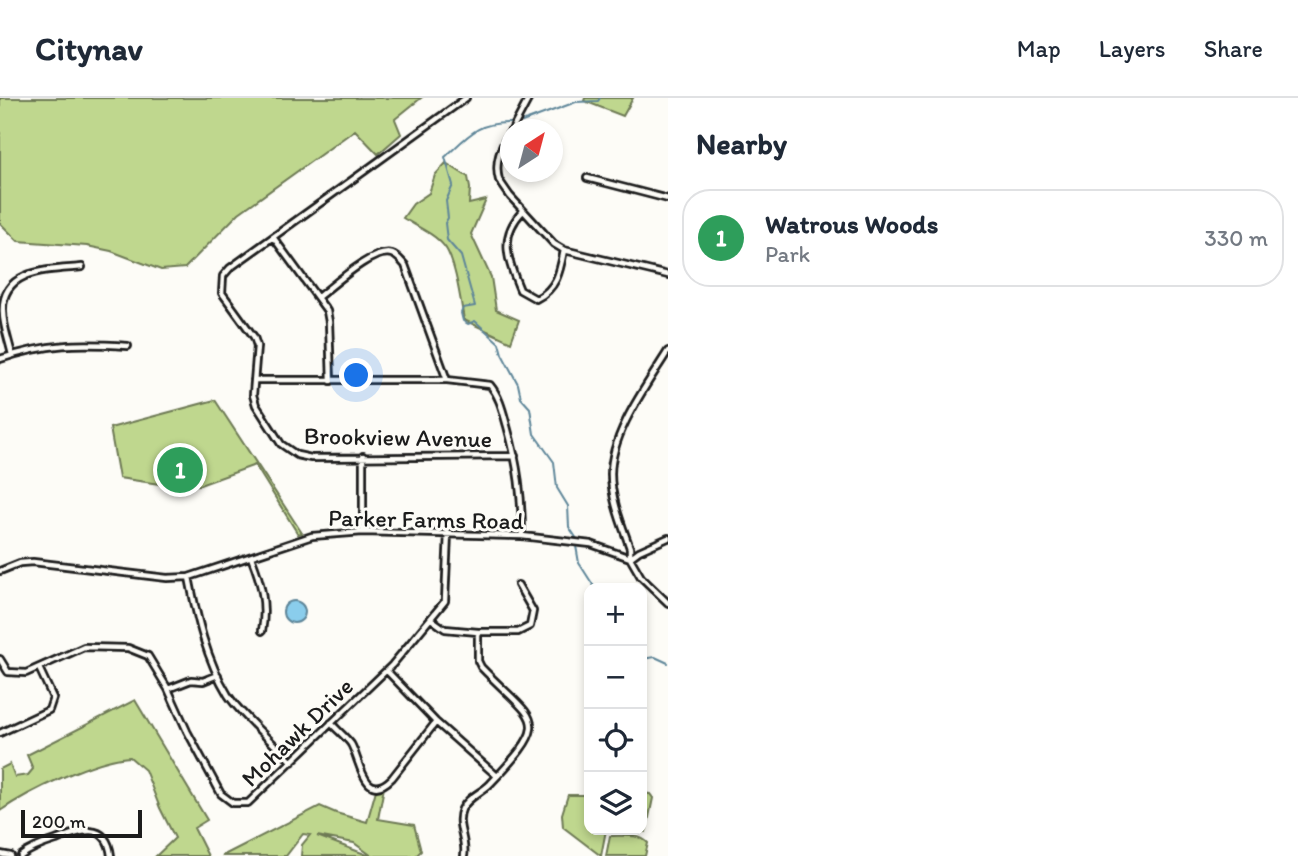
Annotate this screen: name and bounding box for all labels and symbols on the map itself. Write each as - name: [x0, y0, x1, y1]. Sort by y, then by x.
- north arrow: [500, 119, 563, 182]
- your location: [339, 358, 373, 392]
- street label: Brookview Avenue: [304, 421, 492, 453]
- pin: 1: [157, 444, 203, 496]
- street label: Parker Farms Road: [328, 503, 524, 535]
- street label: Mohawk Drive: [235, 672, 359, 792]
- scale bar: [21, 807, 142, 839]

